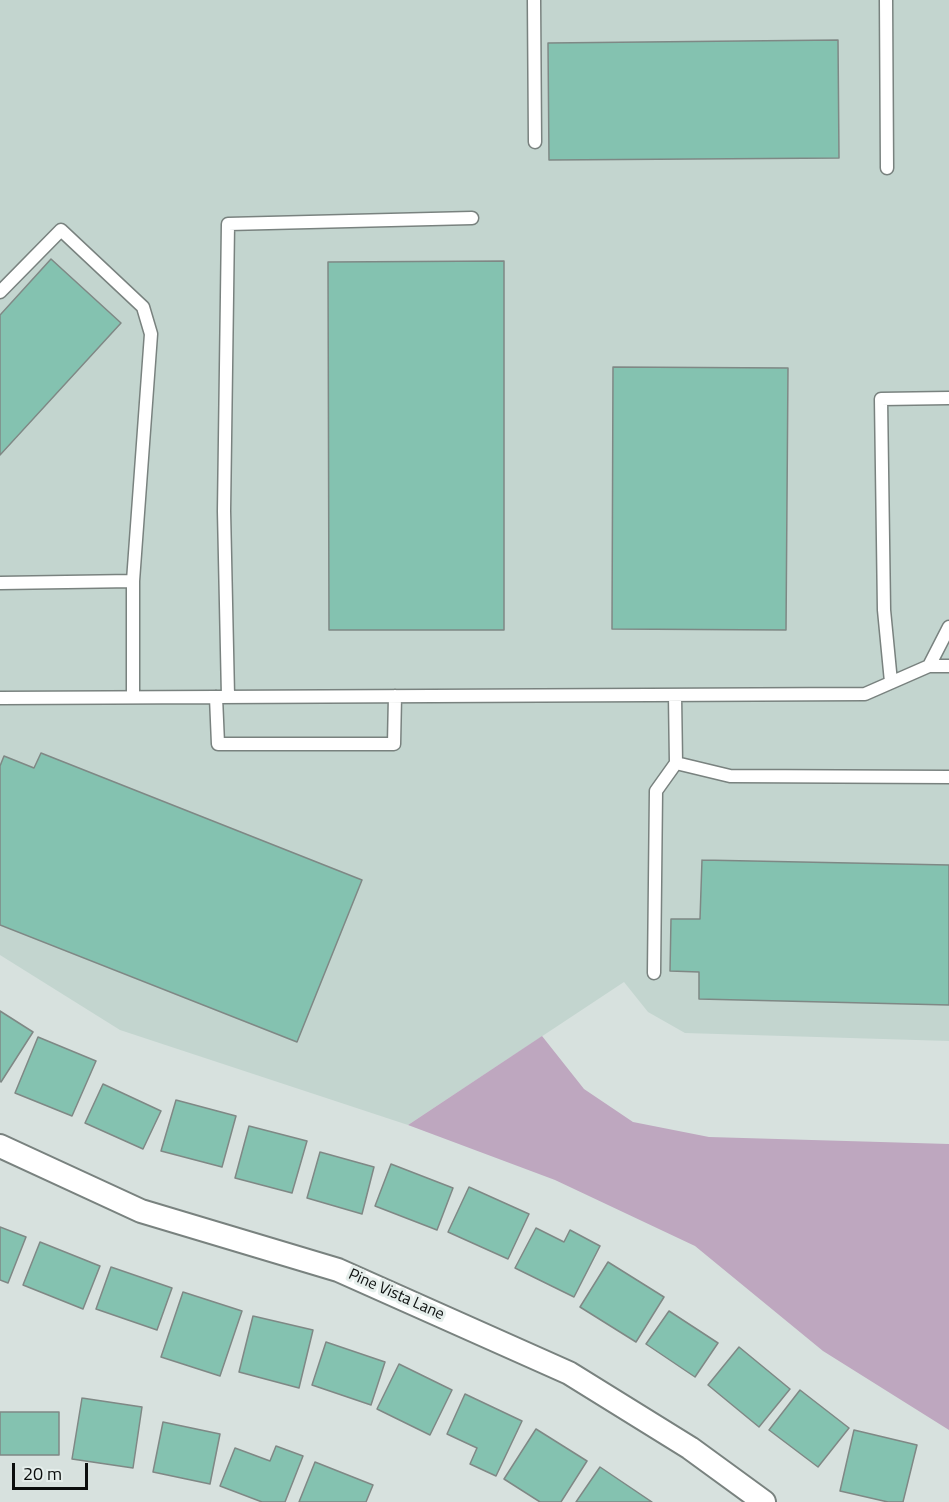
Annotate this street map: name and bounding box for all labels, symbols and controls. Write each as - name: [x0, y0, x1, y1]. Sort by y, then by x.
- street label: Pine Vista Lane: [345, 1265, 447, 1325]
- scale bar: [15, 1451, 92, 1489]
- text: 20 m: [23, 1460, 62, 1487]

